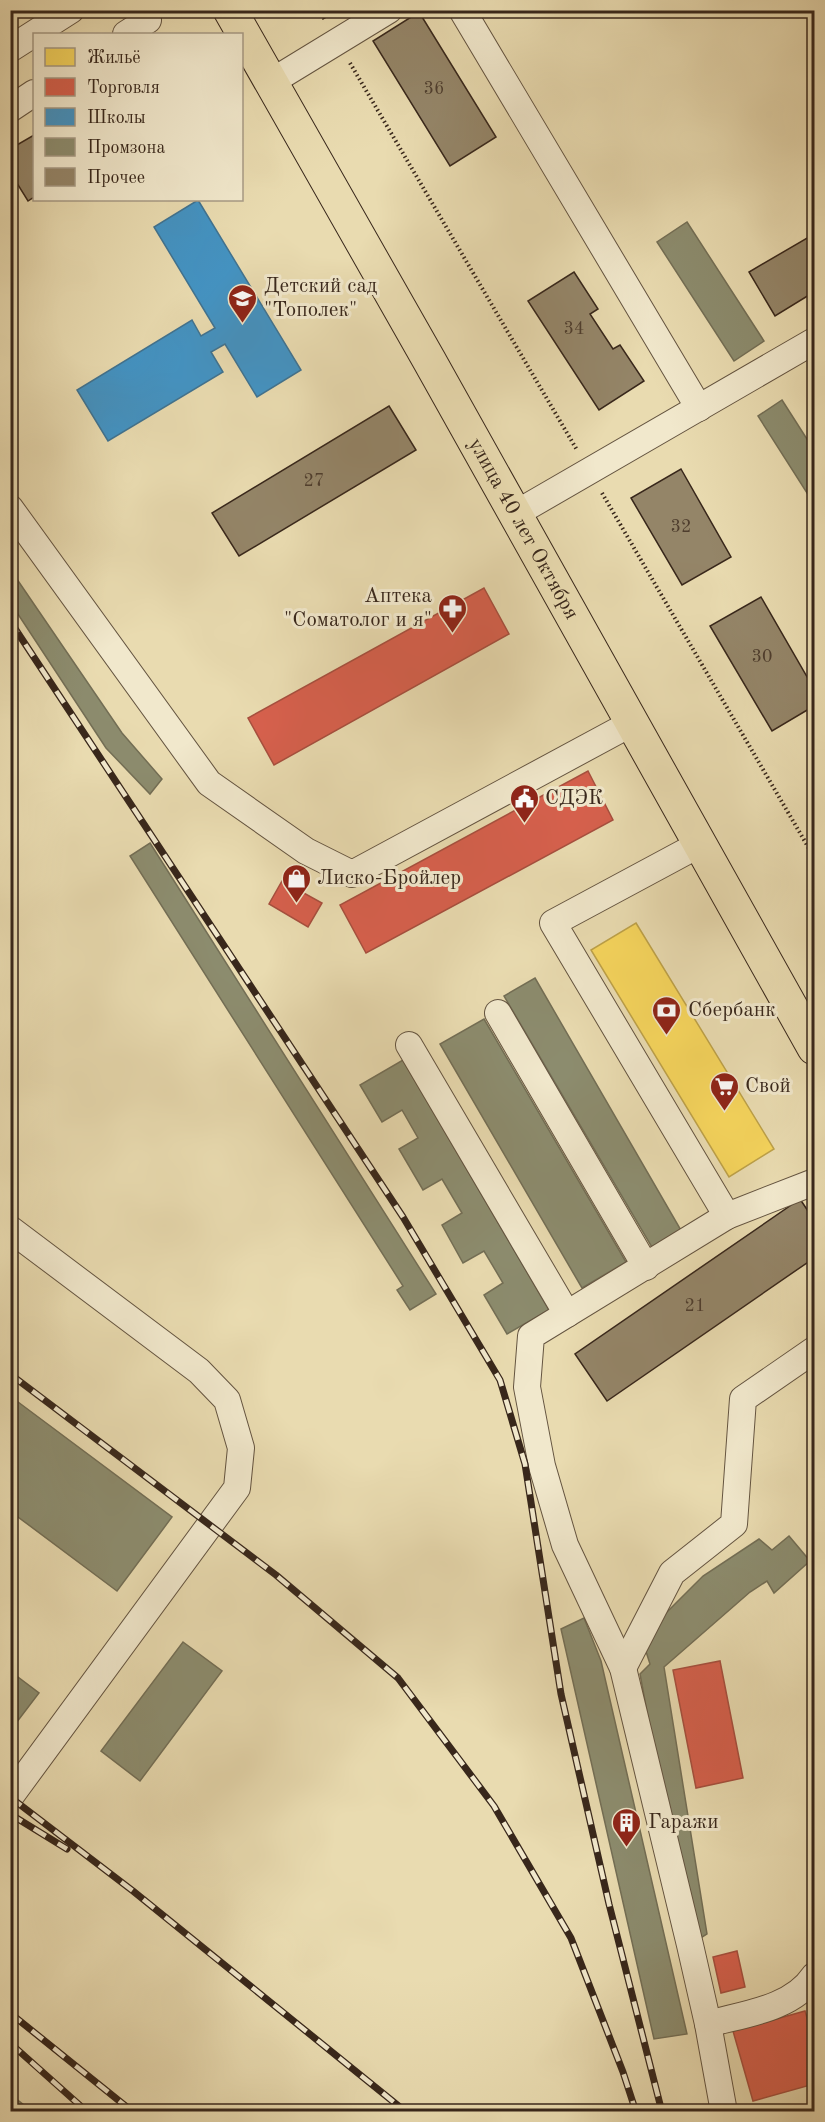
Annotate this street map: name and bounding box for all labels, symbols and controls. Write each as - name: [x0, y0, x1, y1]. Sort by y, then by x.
- legend: [33, 33, 243, 201]
- text: Жильё: [87, 49, 141, 67]
- text: Торговля: [87, 79, 160, 97]
- house number: 36: [424, 80, 444, 98]
- text: Школы: [87, 109, 146, 127]
- text: Промзона: [87, 139, 165, 157]
- text: Прочее: [87, 169, 145, 187]
- place label: Детский сад "Тополек": [264, 276, 378, 321]
- school or university icon: Детский сад "Тополек": [227, 282, 259, 324]
- house number: 34: [564, 320, 584, 338]
- street label: улица 40 лет Октября: [464, 434, 583, 623]
- house number: 27: [304, 472, 324, 490]
- house number: 32: [671, 518, 691, 536]
- place label: Аптека "Соматолог и я": [284, 586, 432, 631]
- pharmacy icon: Аптека "Соматолог и я": [437, 592, 469, 634]
- house number: 30: [752, 648, 772, 666]
- public building icon: СДЭК: [508, 782, 540, 824]
- place label: СДЭК: [545, 788, 603, 809]
- shop icon: Лиско-Бройлер: [280, 862, 312, 904]
- place label: Лиско-Бройлер: [317, 868, 461, 889]
- bank icon: Сбербанк: [651, 994, 683, 1036]
- place label: Сбербанк: [688, 1000, 776, 1021]
- supermarket icon: Свой: [708, 1070, 740, 1112]
- place label: Свой: [745, 1076, 791, 1097]
- house number: 21: [685, 1297, 705, 1315]
- building icon: Гаражи: [611, 1806, 643, 1848]
- place label: Гаражи: [648, 1812, 718, 1833]

